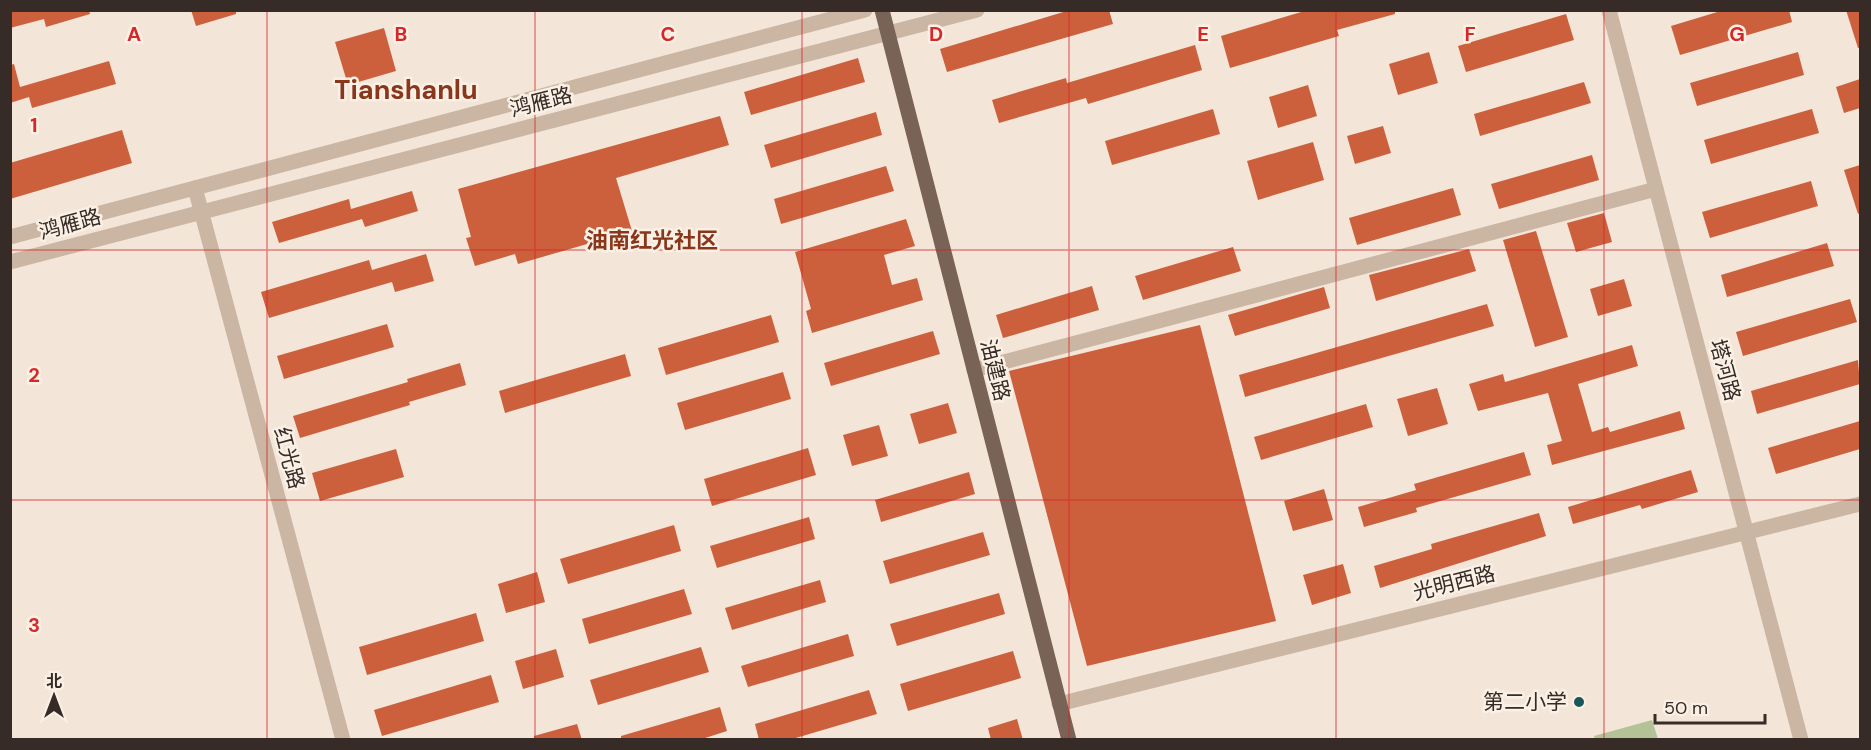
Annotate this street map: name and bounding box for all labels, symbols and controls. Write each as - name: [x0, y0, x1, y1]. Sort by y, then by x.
- text: A: [127, 21, 141, 47]
- text: B: [395, 21, 407, 47]
- text: C: [661, 21, 675, 47]
- text: D: [929, 21, 943, 47]
- text: E: [1197, 21, 1209, 47]
- text: F: [1464, 21, 1476, 47]
- text: G: [1729, 21, 1745, 47]
- district label: Tianshanlu: [334, 72, 478, 107]
- street label: 鸿雁路: [507, 81, 575, 123]
- text: 1: [30, 112, 38, 138]
- street label: 鸿雁路: [36, 202, 104, 246]
- district label: 油南红光社区: [586, 226, 718, 255]
- street label: 油建路: [974, 336, 1016, 404]
- street label: 塔河路: [1703, 336, 1747, 404]
- text: 2: [28, 362, 40, 388]
- street label: 红光路: [267, 424, 311, 492]
- street label: 光明西路: [1410, 559, 1498, 607]
- text: 3: [28, 612, 40, 638]
- north arrow: [24, 666, 84, 726]
- text: 北: [46, 671, 62, 692]
- scale bar: [1655, 687, 1764, 725]
- place label: 第二小学: [1483, 688, 1567, 716]
- marker: 第二小学: [1572, 695, 1586, 709]
- text: 50 m: [1664, 696, 1708, 720]

